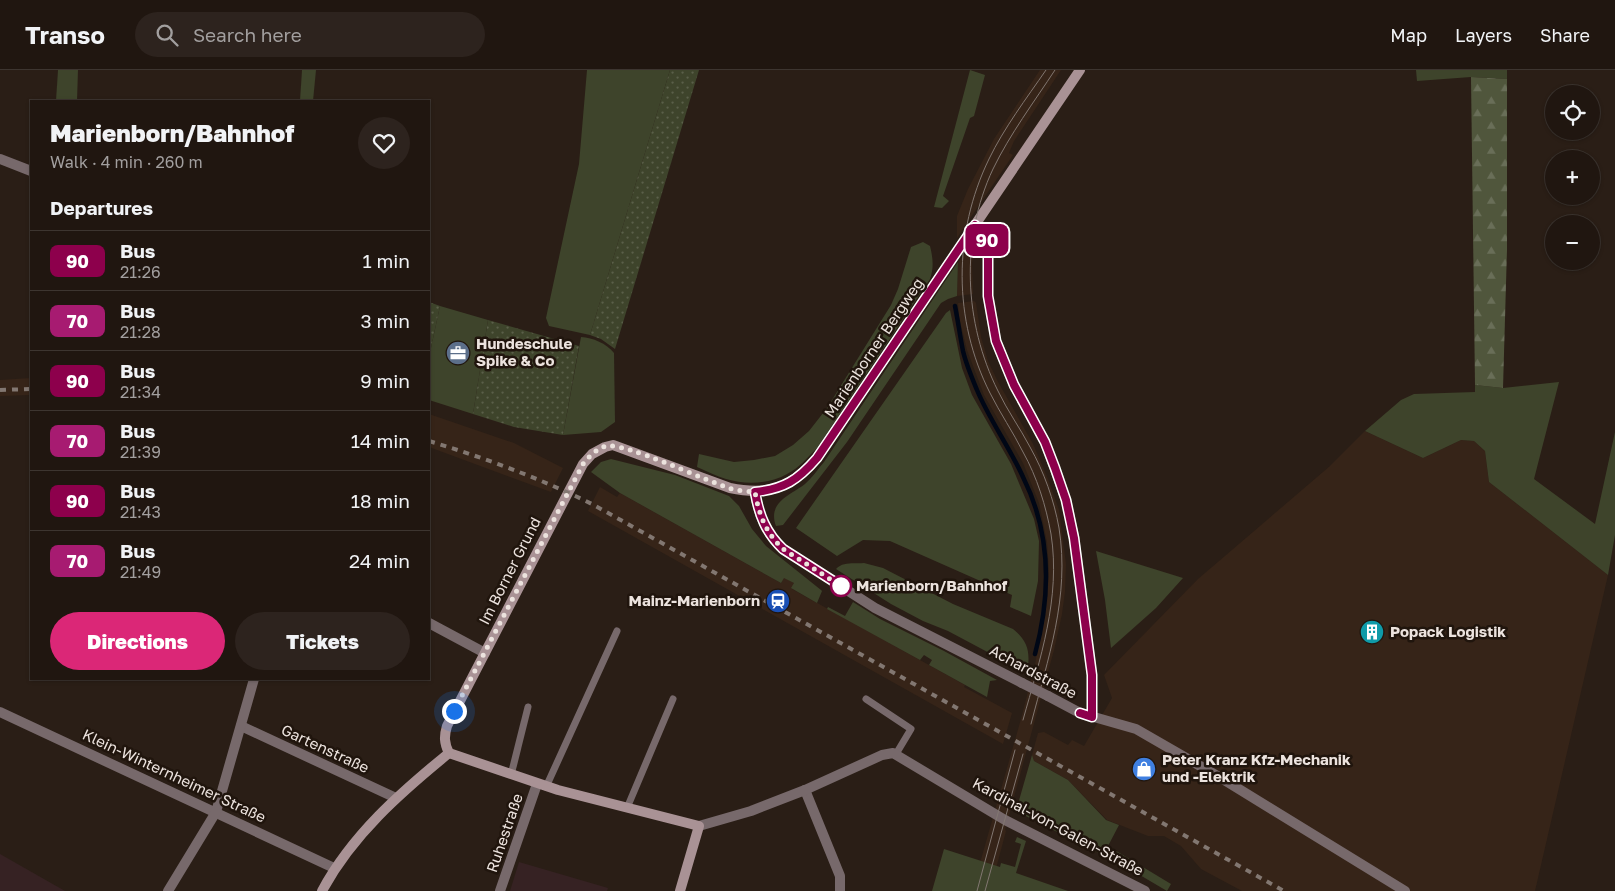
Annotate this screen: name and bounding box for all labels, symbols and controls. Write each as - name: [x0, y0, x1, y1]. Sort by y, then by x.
- search box: [135, 12, 485, 57]
- text: Transo: [25, 20, 105, 49]
- icon: search: [153, 21, 181, 49]
- text: Search here: [193, 23, 302, 46]
- text: Map: [1390, 24, 1427, 46]
- text: Layers: [1455, 24, 1512, 46]
- text: Share: [1540, 24, 1590, 46]
- map controls: [1545, 85, 1600, 270]
- button: locate: [1545, 85, 1600, 140]
- button: heart: [358, 117, 410, 169]
- text: Marienborn/Bahnhof: [50, 118, 294, 147]
- button: +: [1545, 150, 1600, 205]
- text: Walk · 4 min · 260 m: [50, 152, 203, 172]
- text: Departures: [50, 196, 153, 219]
- button: −: [1545, 215, 1600, 270]
- line badge: 90: [964, 224, 1010, 256]
- text: 90: [975, 229, 999, 251]
- text: Bus: [120, 239, 155, 262]
- text: 1 min: [362, 249, 410, 272]
- text: 90: [66, 250, 89, 272]
- text: 21:26: [120, 262, 161, 282]
- street label: Marienborner Bergweg: [820, 274, 927, 421]
- text: Bus: [120, 299, 155, 322]
- text: 3 min: [361, 309, 410, 332]
- text: 70: [67, 310, 88, 332]
- text: 21:28: [120, 322, 161, 342]
- place label: Hundeschule Spike & Co: [476, 334, 572, 369]
- office icon: Hundeschule Spike & Co: [445, 340, 471, 366]
- text: Bus: [120, 359, 155, 382]
- text: 9 min: [360, 369, 410, 392]
- text: 90: [66, 370, 89, 392]
- text: 21:34: [120, 382, 161, 402]
- text: Bus: [120, 419, 155, 442]
- text: 14 min: [351, 429, 410, 452]
- text: 70: [67, 430, 88, 452]
- text: 21:39: [120, 442, 161, 462]
- text: Bus: [120, 479, 155, 502]
- text: 18 min: [351, 489, 410, 512]
- text: 90: [66, 490, 89, 512]
- text: 21:43: [120, 502, 161, 522]
- street label: Im Borner Grund: [474, 514, 544, 627]
- text: Bus: [120, 539, 155, 562]
- text: 24 min: [349, 549, 410, 572]
- text: 70: [67, 550, 88, 572]
- text: 21:49: [120, 562, 161, 582]
- marker: Marienborn/Bahnhof: [830, 575, 852, 597]
- place label: Marienborn/Bahnhof: [856, 576, 1008, 594]
- station icon: Mainz-Marienborn: [765, 588, 791, 614]
- place label: Mainz-Marienborn: [629, 591, 760, 609]
- button: Directions: [50, 612, 225, 670]
- button: Tickets: [235, 612, 410, 670]
- building icon: Popack Logistik: [1359, 619, 1385, 645]
- place label: Popack Logistik: [1390, 622, 1506, 640]
- street label: Achardstraße: [987, 641, 1080, 702]
- your location: [442, 699, 467, 724]
- street label: Gartenstraße: [279, 720, 372, 776]
- street label: Klein-Winternheimer Straße: [80, 725, 269, 826]
- place label: Peter Kranz Kfz-Mechanik und -Elektrik: [1162, 750, 1351, 785]
- shop icon: Peter Kranz Kfz-Mechanik und -Elektrik: [1131, 756, 1157, 782]
- street label: Kardinal-von-Galen-Straße: [970, 773, 1147, 879]
- street label: Ruhestraße: [482, 790, 526, 875]

